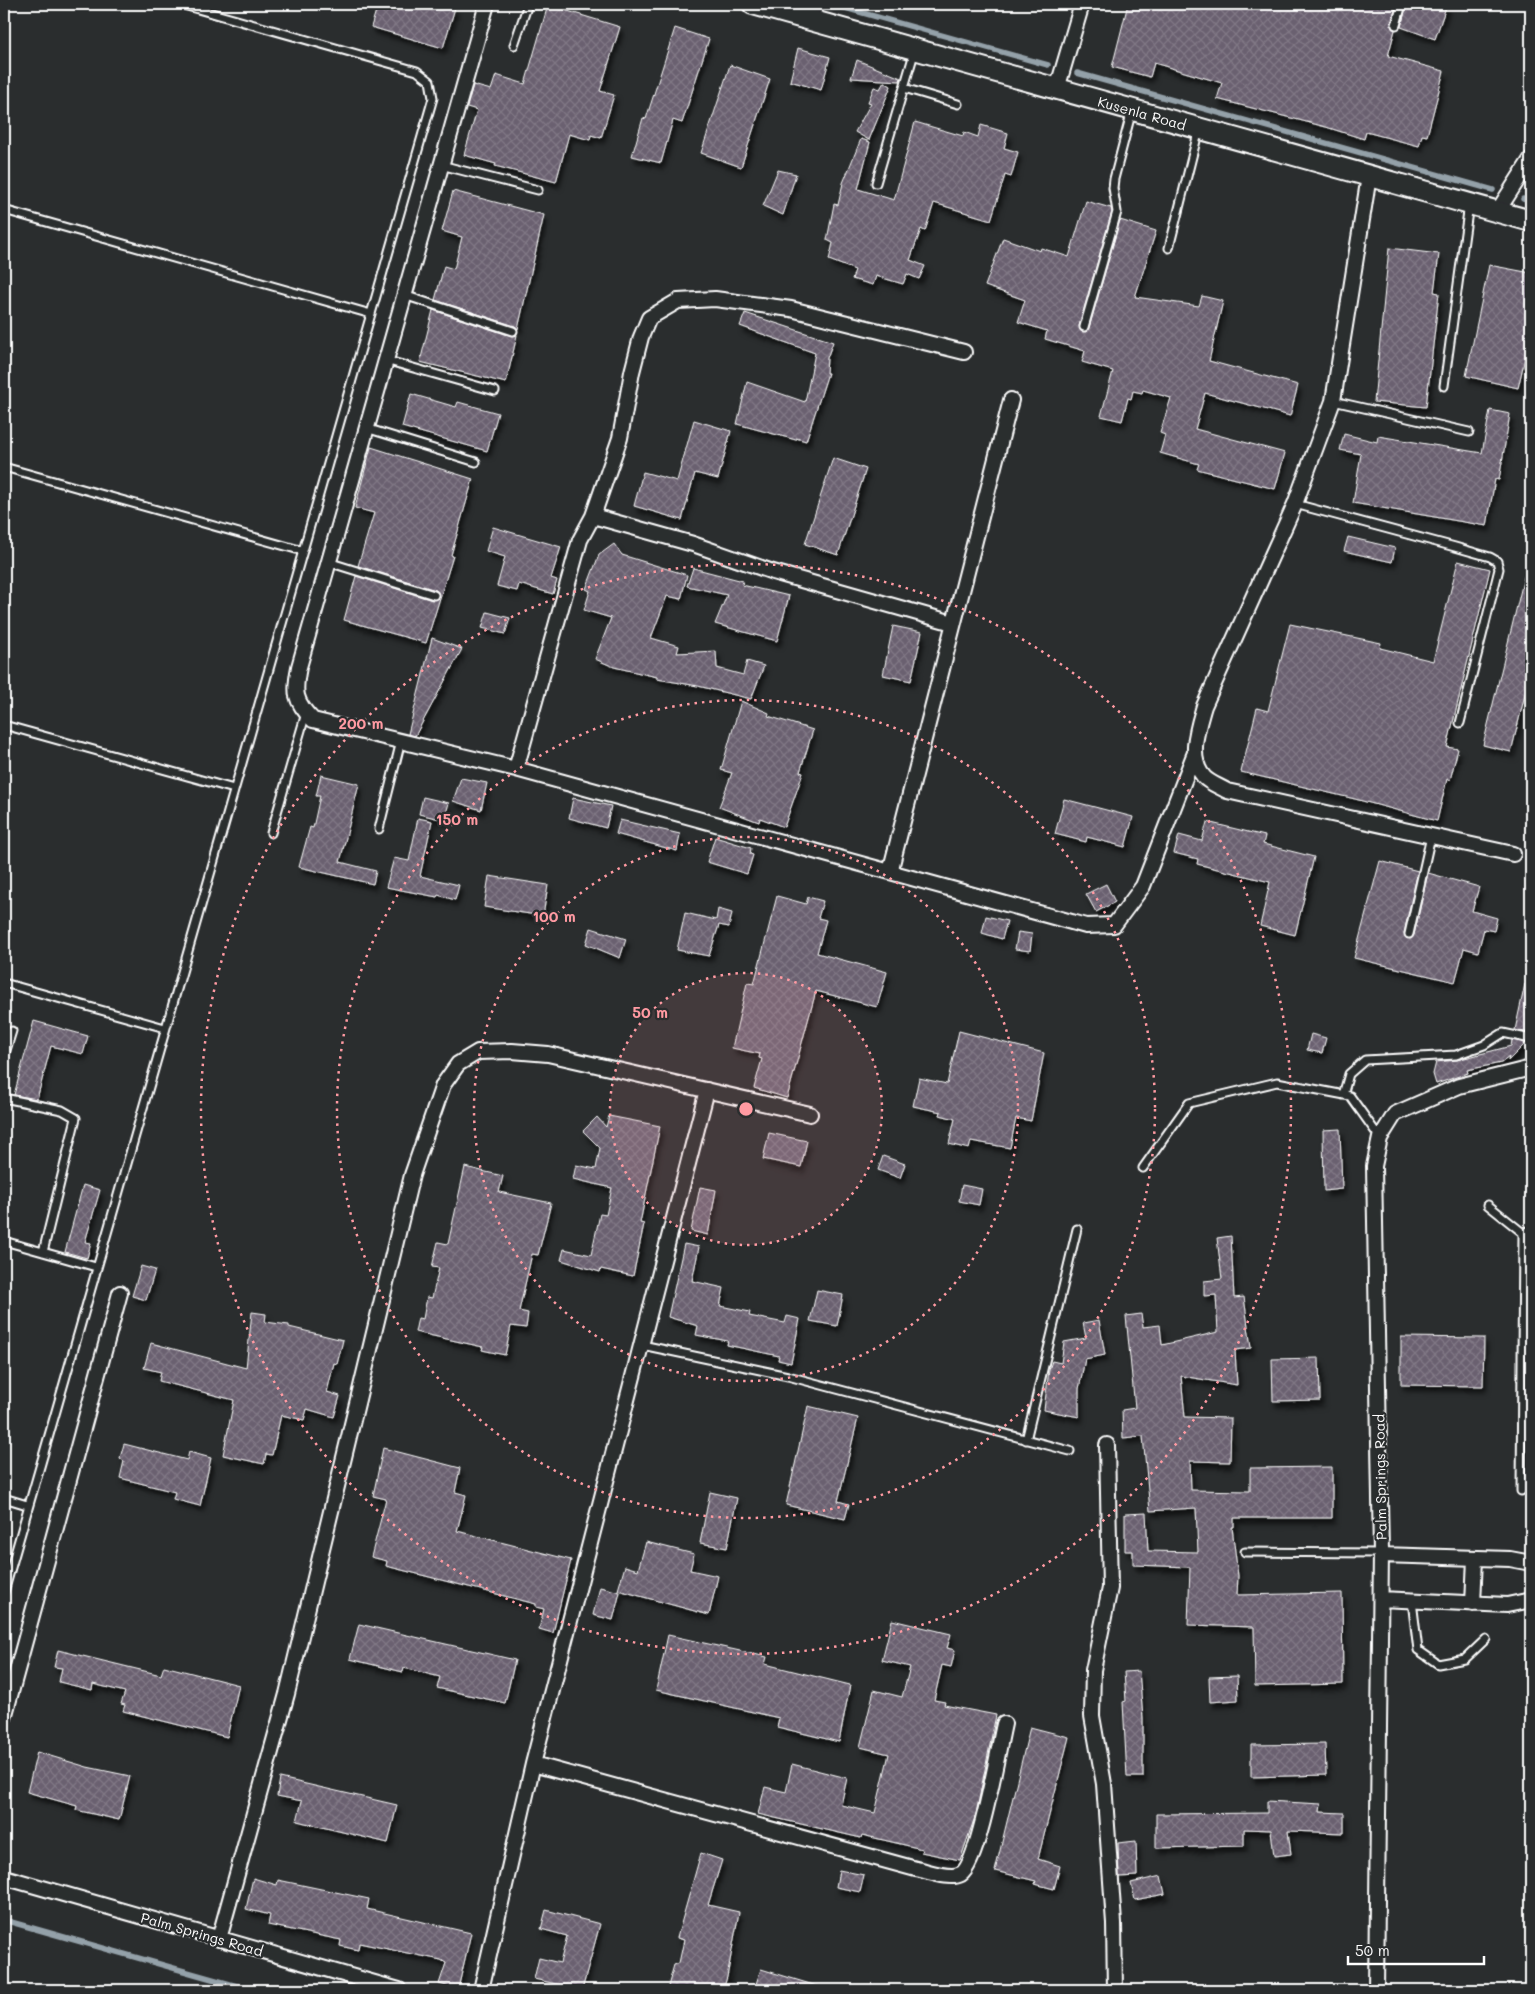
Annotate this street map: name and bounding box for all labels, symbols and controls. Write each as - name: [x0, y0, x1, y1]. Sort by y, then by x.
- street label: Kusenla Road: [1096, 91, 1189, 134]
- text: 200 m: [339, 713, 384, 733]
- text: 150 m: [436, 809, 478, 829]
- text: 100 m: [532, 906, 576, 926]
- text: 50 m: [632, 1002, 668, 1022]
- centre of rings: [737, 1100, 755, 1118]
- street label: Palm Springs Road: [1369, 1414, 1391, 1540]
- street label: Palm Springs Road: [139, 1907, 265, 1961]
- scale bar: [1348, 1934, 1484, 1966]
- text: 50 m: [1355, 1940, 1390, 1960]

